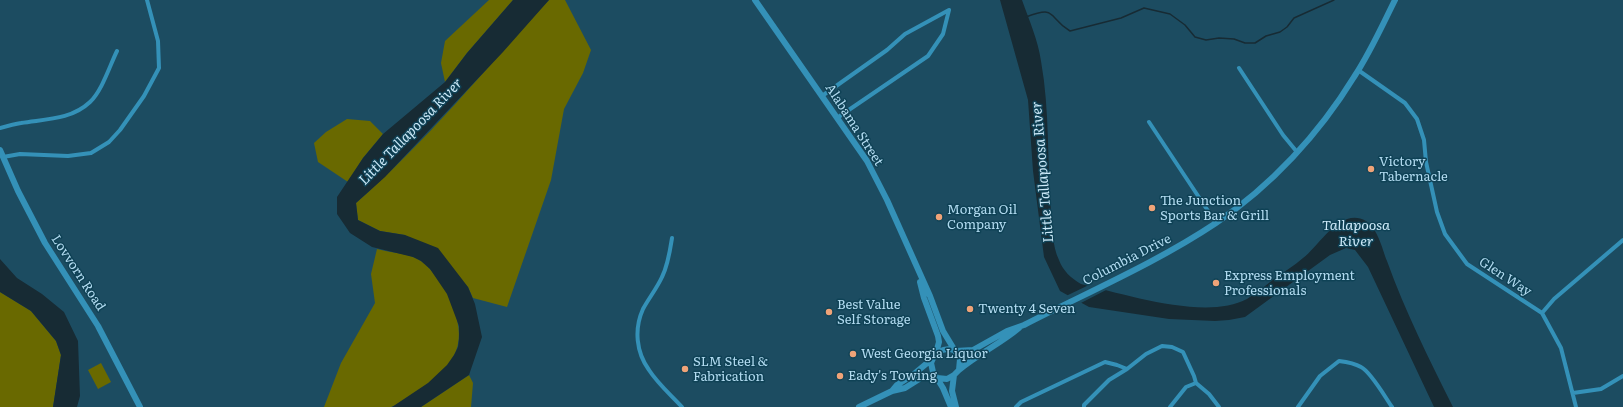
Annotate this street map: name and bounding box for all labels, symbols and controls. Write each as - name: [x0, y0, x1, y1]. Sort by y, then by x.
- water label: Little Tallapoosa River: [356, 75, 466, 189]
- street label: Alabama Street: [822, 81, 886, 169]
- water label: Little Tallapoosa River: [1028, 101, 1058, 243]
- place label: Victory Tabernacle: [1379, 154, 1448, 185]
- marker: Victory Tabernacle: [1366, 164, 1376, 174]
- place label: The Junction Sports Bar & Grill: [1160, 193, 1269, 224]
- place label: Morgan Oil Company: [947, 202, 1017, 233]
- marker: The Junction Sports Bar & Grill: [1147, 203, 1157, 213]
- marker: Morgan Oil Company: [934, 212, 944, 222]
- water label: Tallapoosa River: [1322, 218, 1390, 250]
- street label: Columbia Drive: [1080, 231, 1174, 289]
- street label: Lovvorn Road: [48, 232, 108, 314]
- street label: Glen Way: [1476, 254, 1534, 300]
- place label: Express Employment Professionals: [1224, 268, 1355, 299]
- marker: Express Employment Professionals: [1211, 278, 1221, 288]
- place label: Best Value Self Storage: [837, 297, 911, 328]
- place label: Twenty 4 Seven: [978, 301, 1075, 317]
- marker: Twenty 4 Seven: [965, 304, 975, 314]
- marker: Best Value Self Storage: [824, 307, 834, 317]
- place label: West Georgia Liquor: [861, 346, 988, 362]
- marker: West Georgia Liquor: [848, 349, 858, 359]
- place label: SLM Steel & Fabrication: [693, 354, 768, 385]
- marker: SLM Steel & Fabrication: [680, 364, 690, 374]
- place label: Eady's Towing: [848, 368, 937, 384]
- marker: Eady's Towing: [835, 371, 845, 381]

